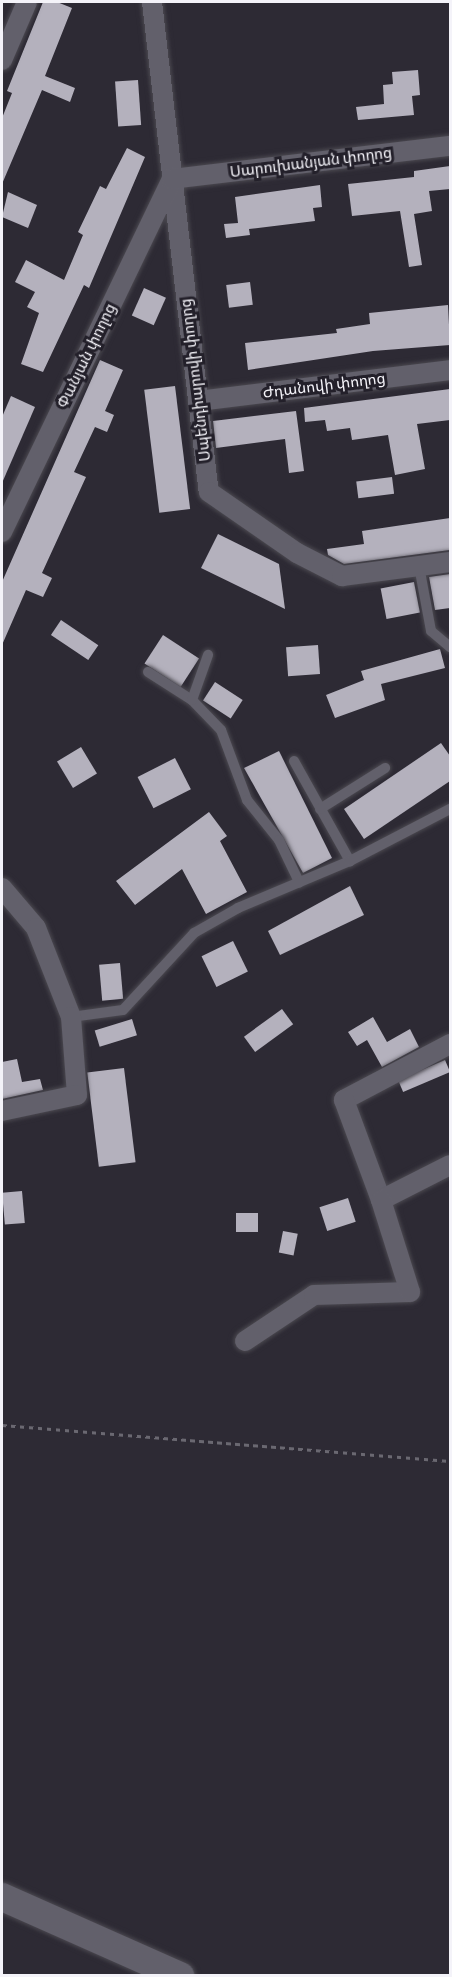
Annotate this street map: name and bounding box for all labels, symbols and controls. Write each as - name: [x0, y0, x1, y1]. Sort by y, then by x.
- street label: Սարուխանյան փողոց: [229, 144, 393, 182]
- street label: Սպենդիարովի փողոց: [177, 298, 215, 462]
- street label: Փանյան փողոց: [54, 301, 120, 411]
- street label: Ժդանովի փողոց: [262, 370, 386, 402]

